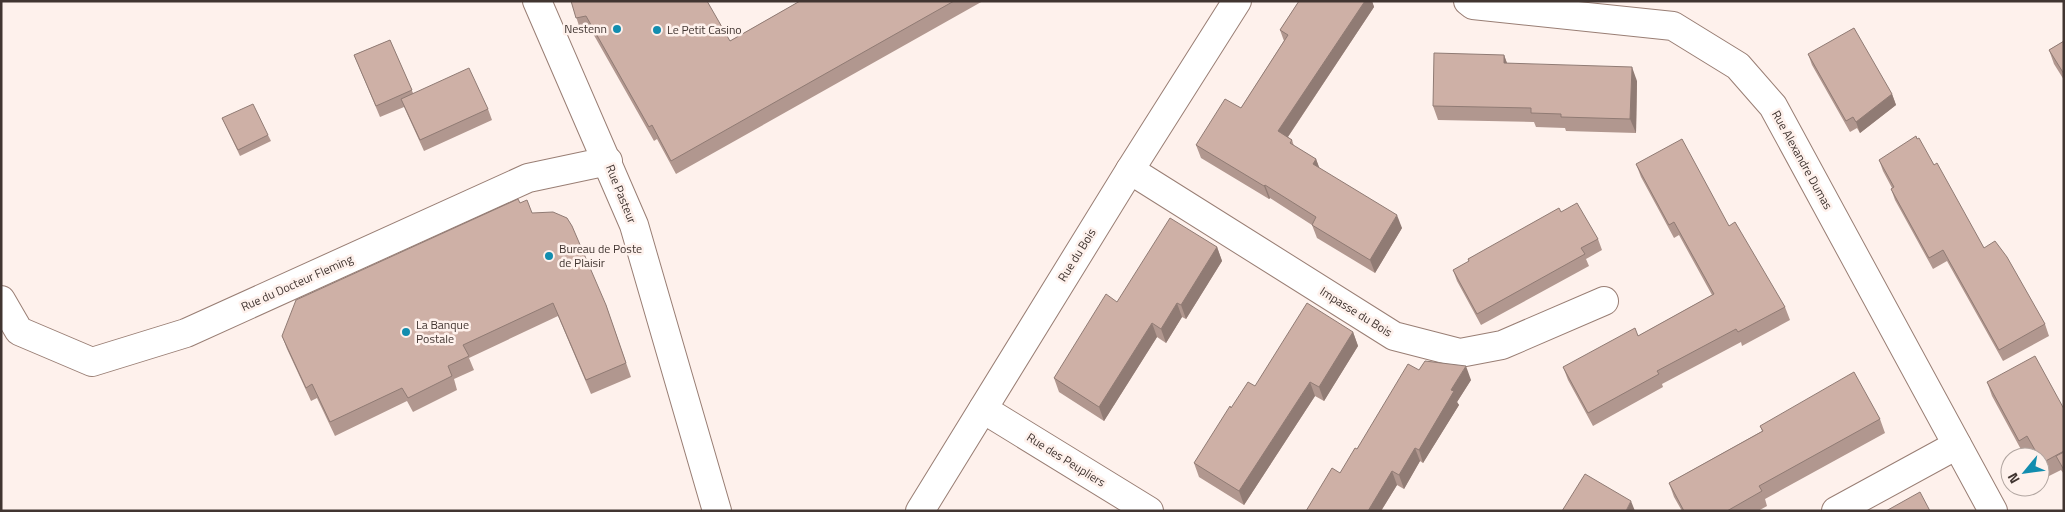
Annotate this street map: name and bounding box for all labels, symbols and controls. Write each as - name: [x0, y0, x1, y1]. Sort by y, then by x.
- place label: Nestenn: [564, 19, 607, 38]
- place label: Le Petit Casino: [667, 20, 742, 39]
- marker: Nestenn: [611, 23, 623, 35]
- marker: Le Petit Casino: [651, 24, 663, 36]
- street label: Rue Alexandre Dumas: [1767, 107, 1838, 213]
- street label: Rue Pasteur: [601, 162, 642, 226]
- street label: Rue du Bois: [1053, 224, 1101, 285]
- place label: Bureau de Poste de Plaisir: [559, 239, 642, 272]
- street label: Rue du Docteur Fleming: [238, 249, 356, 316]
- marker: Bureau de Poste de Plaisir: [543, 250, 555, 262]
- street label: Impasse du Bois: [1316, 282, 1397, 342]
- place label: La Banque Postale: [416, 315, 469, 348]
- marker: La Banque Postale: [400, 326, 412, 338]
- street label: Rue des Peupliers: [1023, 428, 1110, 492]
- north arrow: [2000, 447, 2050, 497]
- text: N: [2002, 469, 2025, 488]

